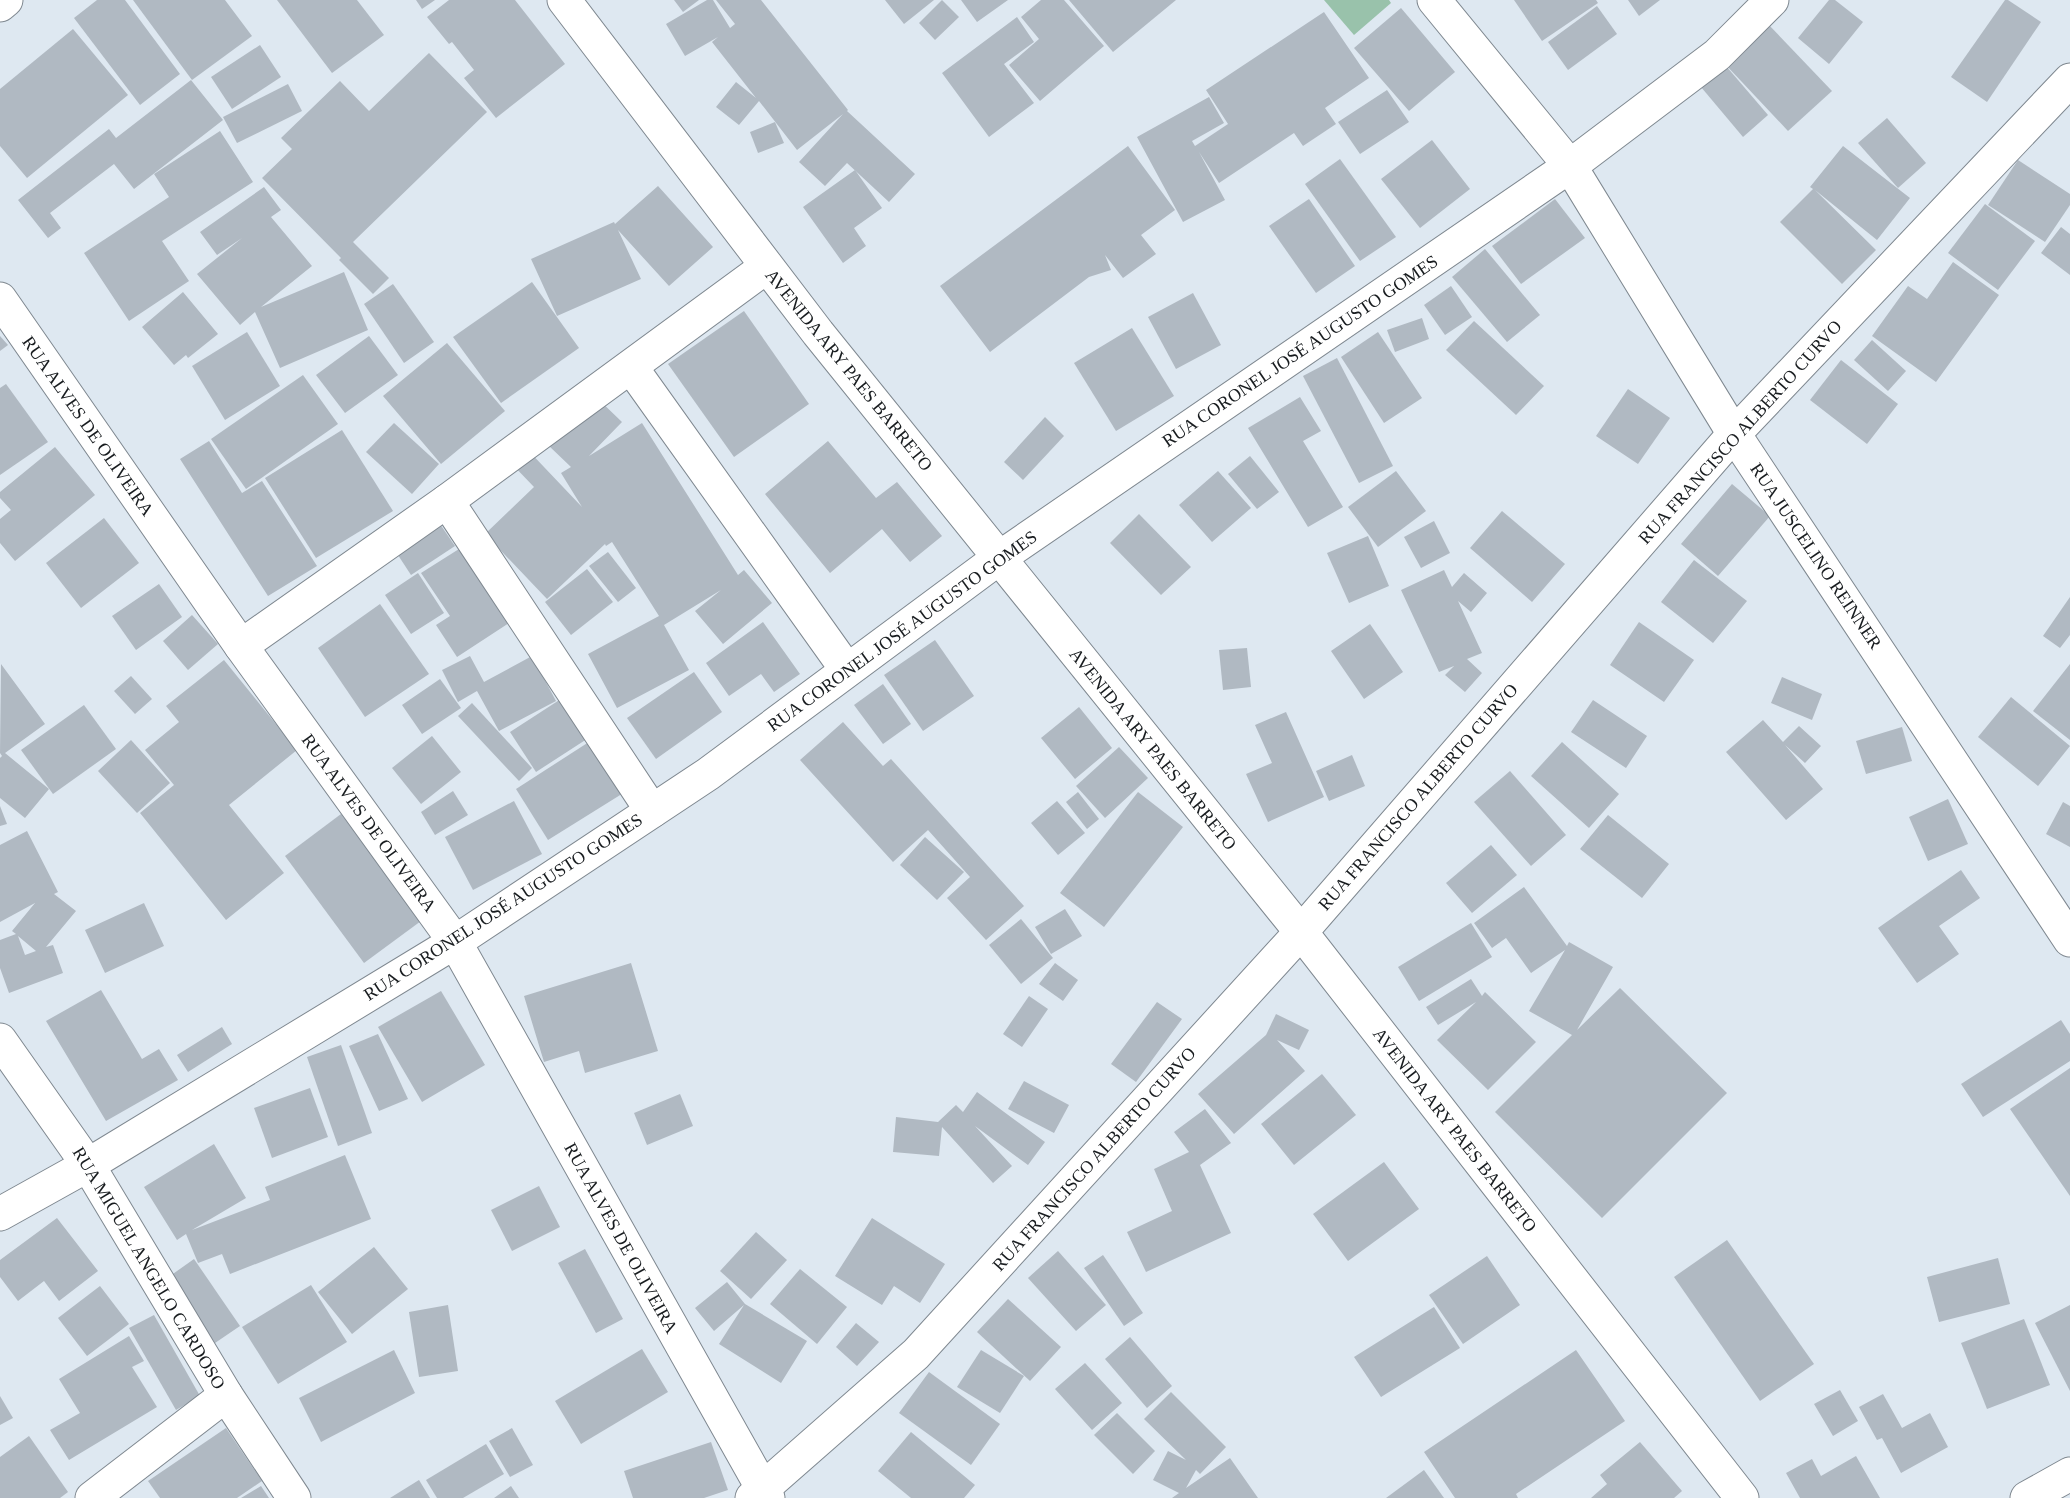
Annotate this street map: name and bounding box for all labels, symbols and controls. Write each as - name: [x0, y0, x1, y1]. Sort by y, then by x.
- street label: RUA CORONEL JOSÉ AUGUSTO GOMES: [1158, 250, 1442, 451]
- street label: AVENIDA ARY PAES BARRETO: [761, 265, 937, 475]
- street label: RUA FRANCISCO ALBERTO CURVO: [1634, 316, 1846, 548]
- street label: RUA ALVES DE OLIVEIRA: [18, 332, 158, 520]
- street label: RUA JUSCELINO REINNER: [1746, 459, 1886, 653]
- street label: RUA CORONEL JOSÉ AUGUSTO GOMES: [763, 526, 1041, 736]
- street label: AVENIDA ARY PAES BARRETO: [1065, 644, 1241, 854]
- street label: RUA FRANCISCO ALBERTO CURVO: [1314, 680, 1522, 914]
- street label: RUA ALVES DE OLIVEIRA: [298, 730, 440, 916]
- street label: RUA CORONEL JOSÉ AUGUSTO GOMES: [359, 808, 646, 1005]
- street label: AVENIDA ARY PAES BARRETO: [1369, 1024, 1541, 1236]
- street label: RUA FRANCISCO ALBERTO CURVO: [988, 1043, 1200, 1275]
- street label: RUA ALVES DE OLIVEIRA: [560, 1139, 682, 1337]
- street label: RUA MIGUEL ANGELO CARDOSO: [69, 1143, 229, 1393]

